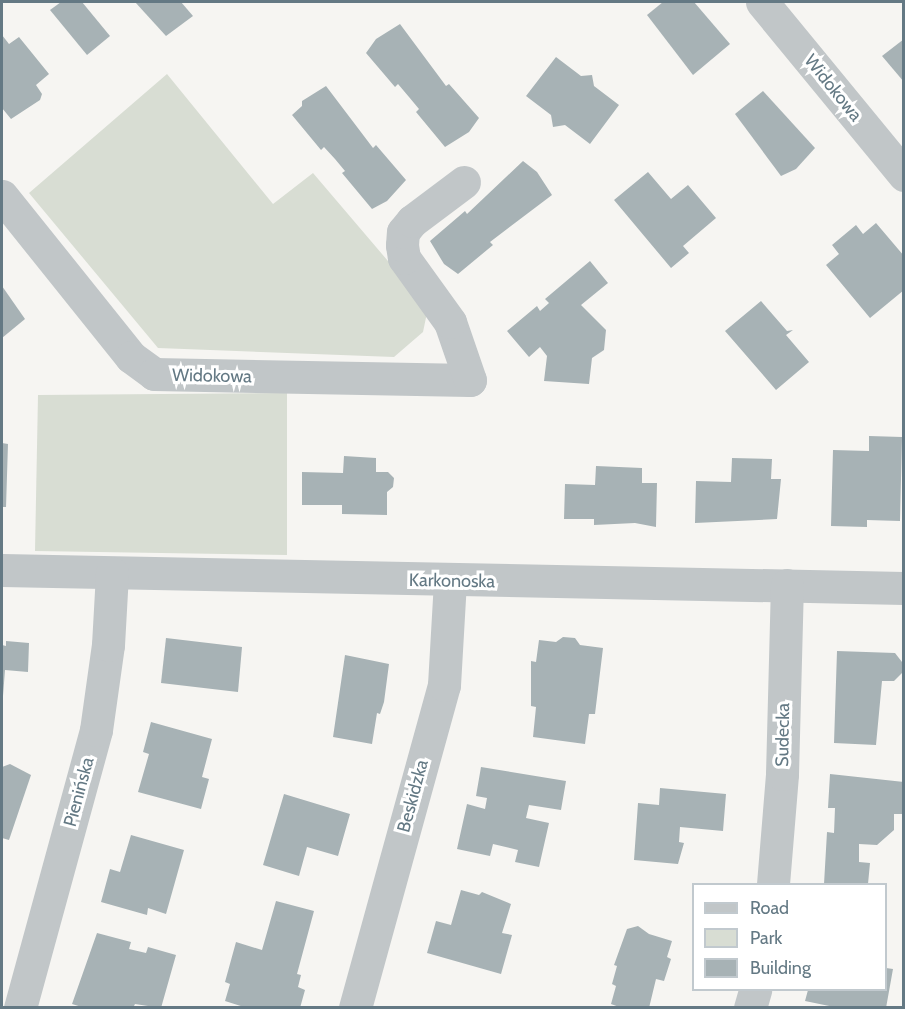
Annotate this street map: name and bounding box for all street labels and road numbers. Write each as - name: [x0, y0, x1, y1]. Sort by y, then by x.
- street label: Widokowa: [800, 50, 866, 126]
- street label: Widokowa: [172, 365, 252, 387]
- street label: Karkonoska: [409, 569, 495, 593]
- street label: Sudecka: [772, 703, 794, 767]
- street label: Pienińska: [59, 755, 99, 829]
- street label: Beskidzka: [393, 757, 433, 835]

